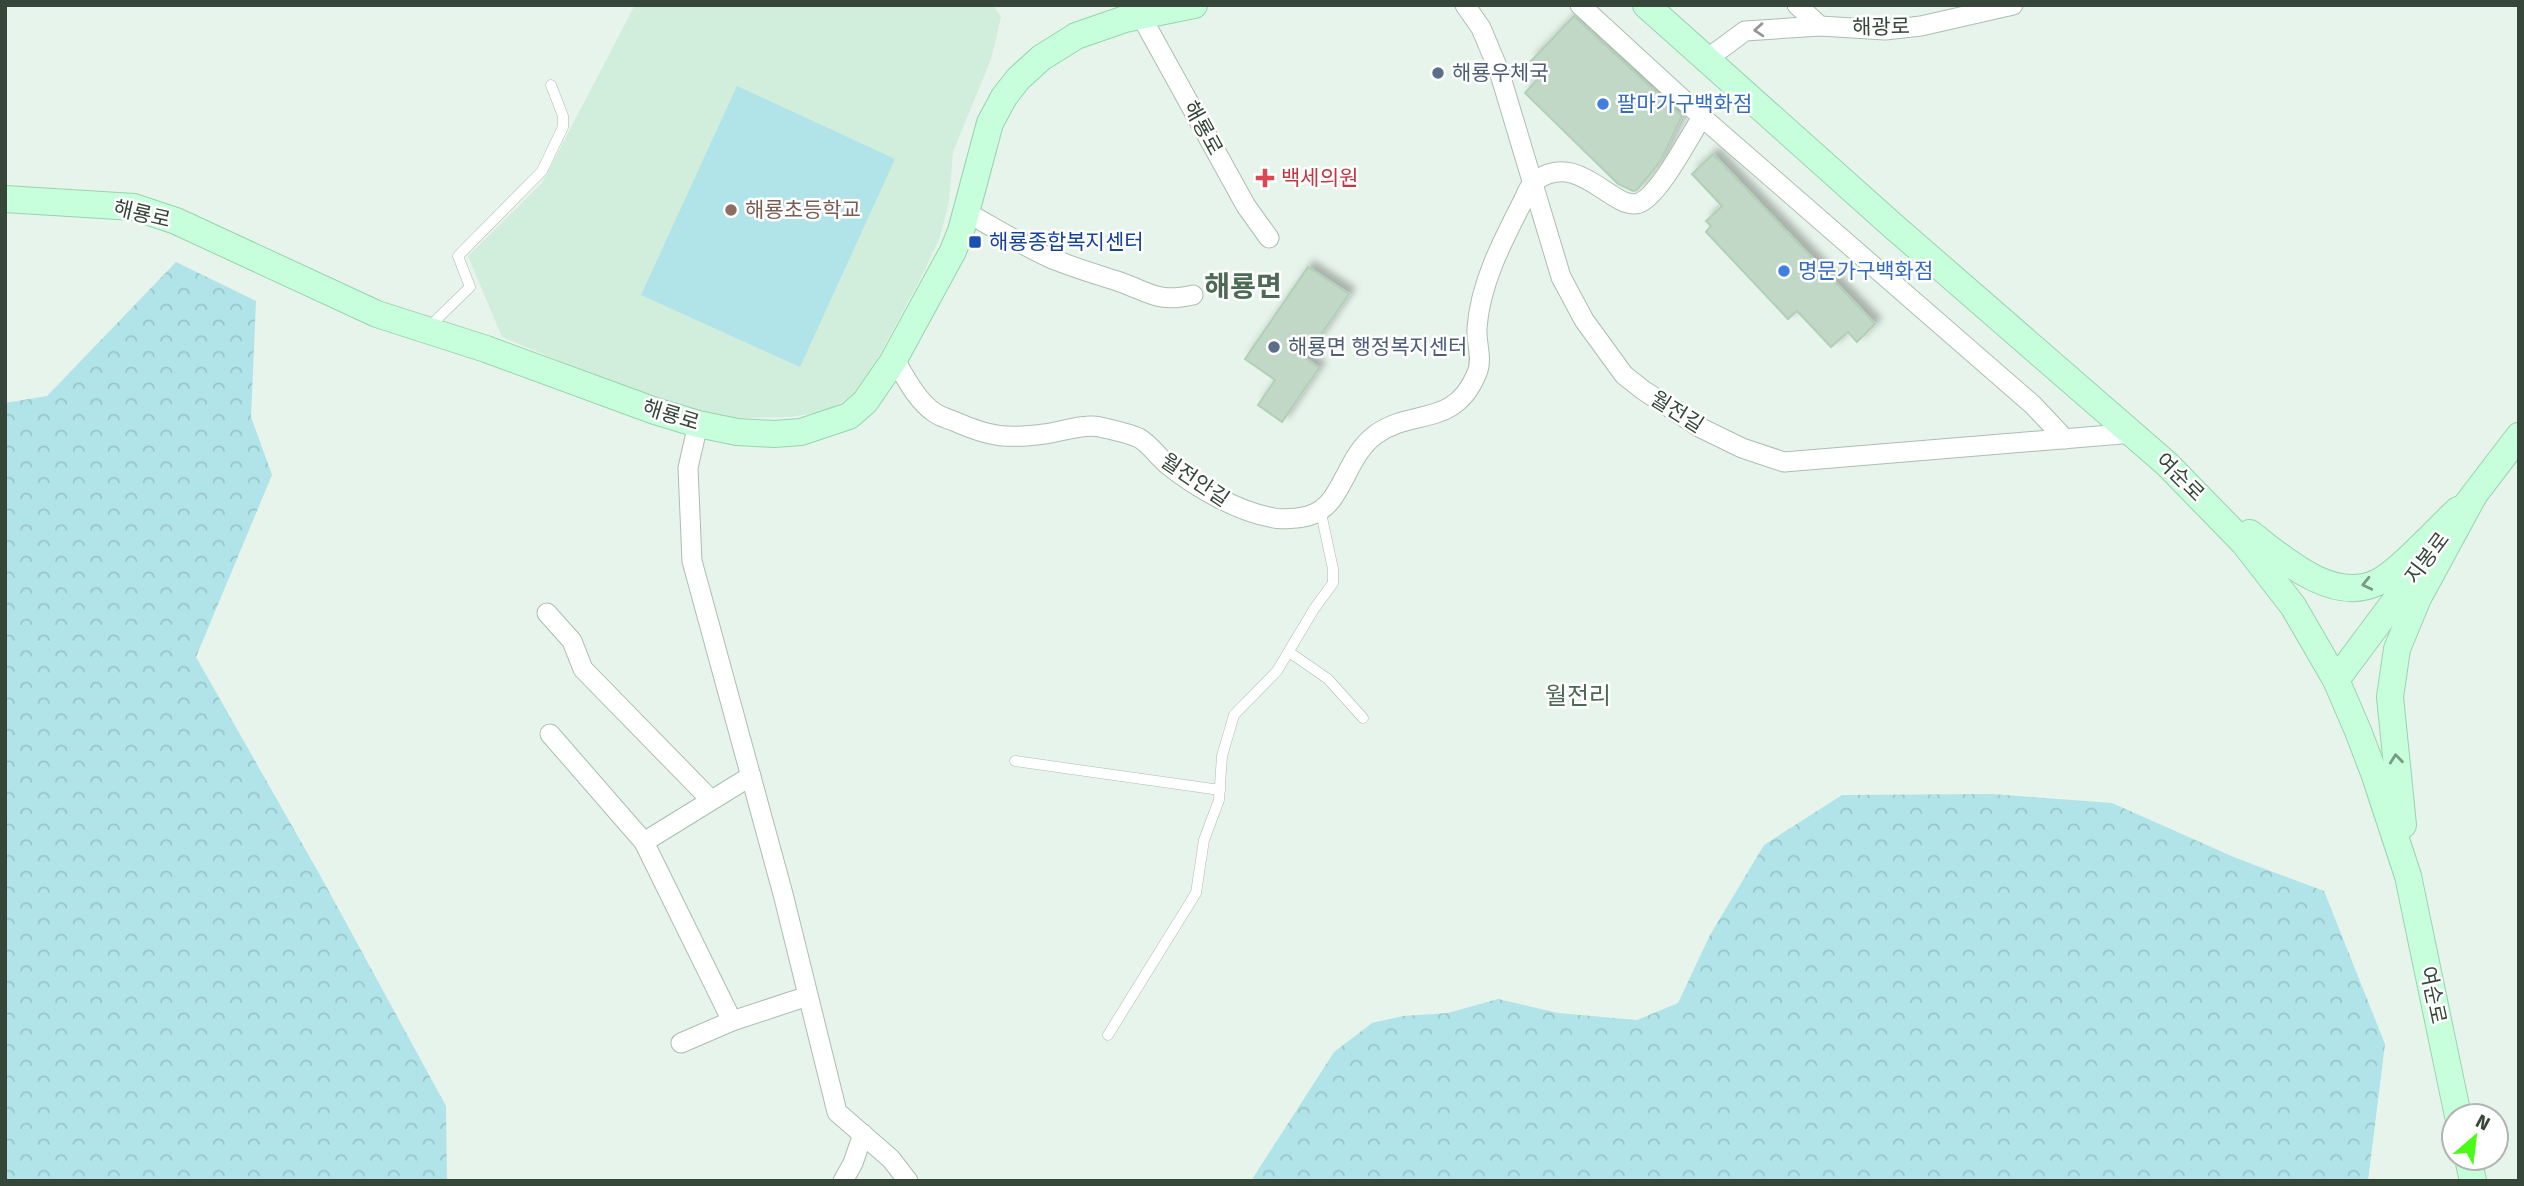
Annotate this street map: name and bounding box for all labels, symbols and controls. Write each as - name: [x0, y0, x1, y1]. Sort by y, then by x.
- street label: 해광로: [1852, 13, 1910, 41]
- one-way arrow: [1753, 23, 1764, 38]
- place label: 해룡우체국: [1452, 60, 1549, 86]
- marker: 해룡우체국: [1430, 65, 1446, 81]
- place label: 팔마가구백화점: [1617, 91, 1752, 117]
- street label: 해룡로: [1178, 96, 1228, 160]
- marker: 팔마가구백화점: [1595, 96, 1611, 112]
- place label: 백세의원: [1281, 165, 1358, 191]
- marker: 백세의원: [1255, 168, 1275, 188]
- street label: 해룡로: [111, 195, 173, 233]
- place label: 해룡초등학교: [745, 197, 861, 223]
- marker: 해룡초등학교: [723, 202, 739, 218]
- place label: 해룡종합복지센터: [989, 229, 1144, 255]
- marker: 해룡종합복지센터: [967, 234, 983, 250]
- place label: 명문가구백화점: [1798, 258, 1933, 284]
- marker: 명문가구백화점: [1776, 263, 1792, 279]
- district label: 해룡면: [1204, 270, 1282, 303]
- place label: 해룡면 행정복지센터: [1288, 334, 1467, 360]
- marker: 해룡면 행정복지센터: [1266, 339, 1282, 355]
- street label: 월전길: [1646, 386, 1708, 438]
- street label: 해룡로: [639, 394, 703, 436]
- street label: 여순로: [2150, 447, 2210, 507]
- street label: 월전안길: [1156, 448, 1234, 512]
- street label: 지봉로: [2399, 527, 2455, 589]
- one-way arrow: [2361, 576, 2373, 591]
- district label: 월전리: [1545, 682, 1611, 710]
- one-way arrow: [2389, 753, 2404, 764]
- street label: 여순로: [2414, 964, 2452, 1026]
- north arrow: [2440, 1102, 2510, 1172]
- text: N: [2472, 1109, 2494, 1136]

